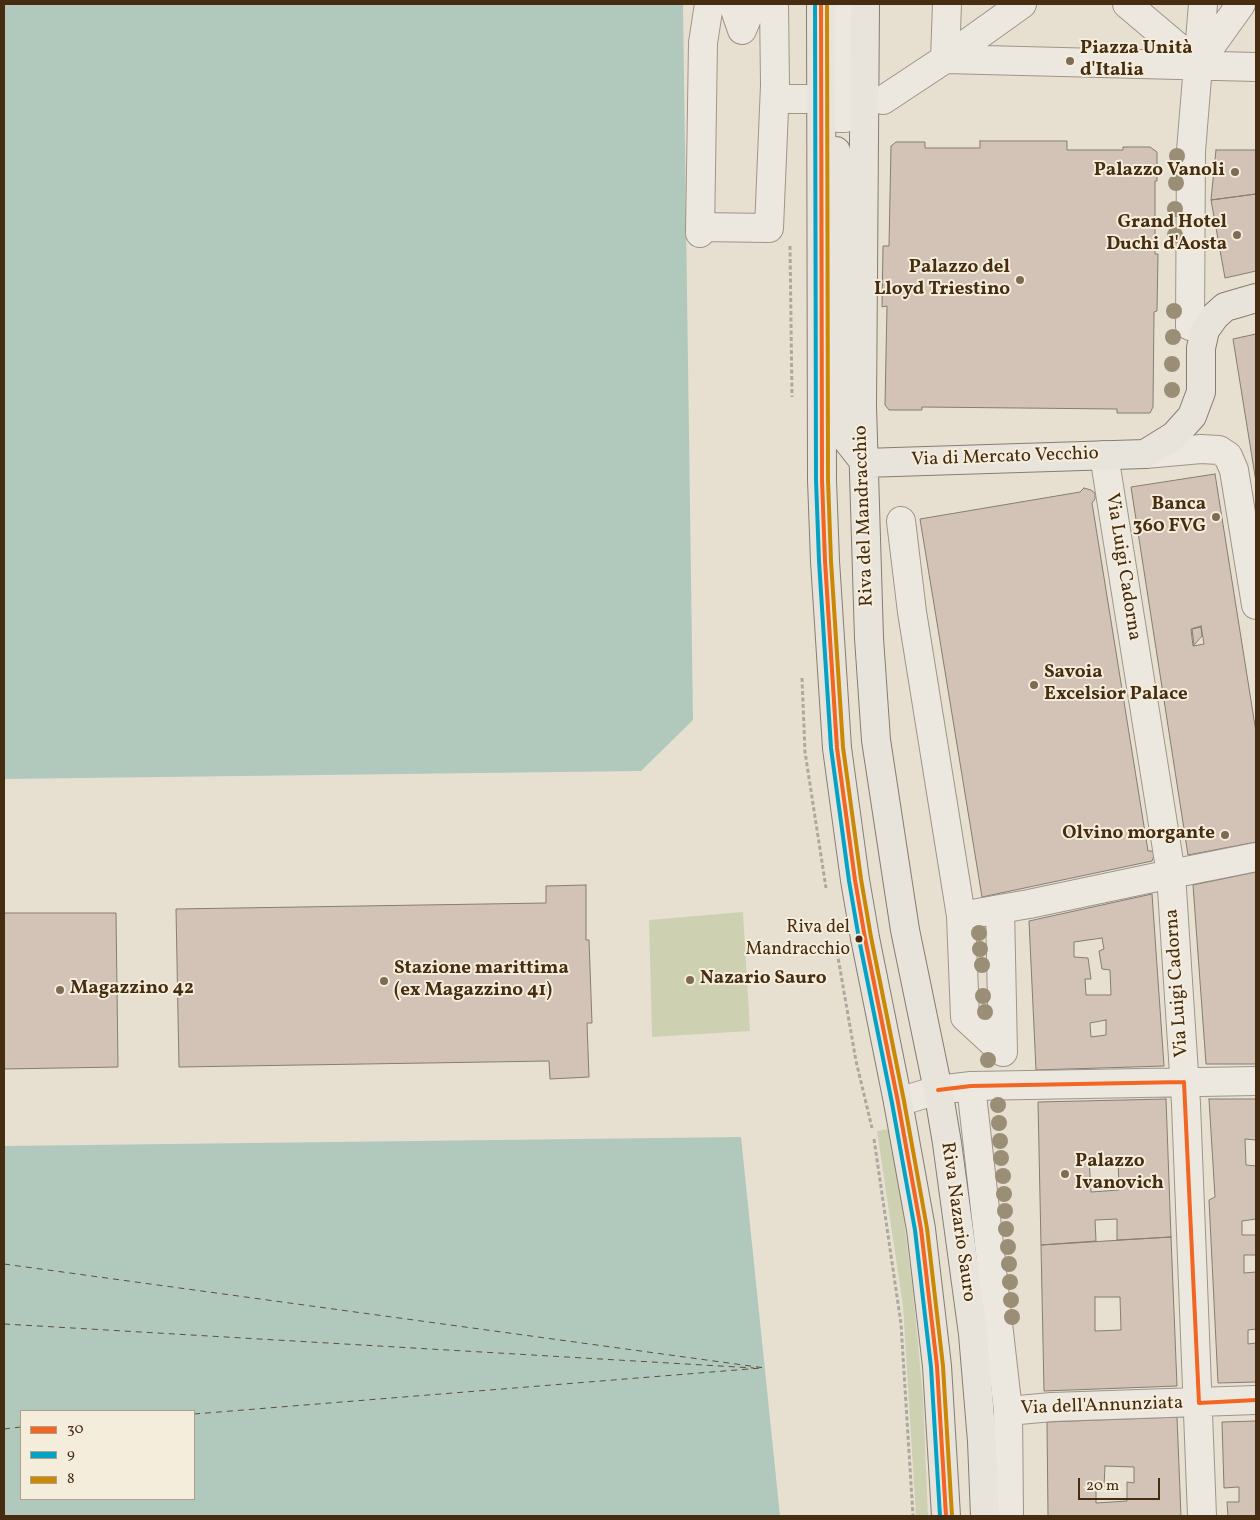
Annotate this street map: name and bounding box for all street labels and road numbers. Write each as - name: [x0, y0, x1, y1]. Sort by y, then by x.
- street label: Riva del Mandracchio: [850, 425, 880, 607]
- street label: Via di Mercato Vecchio: [911, 443, 1099, 473]
- street label: Via Luigi Cadorna: [1099, 492, 1145, 642]
- street label: Via Luigi Cadorna: [1161, 908, 1195, 1058]
- street label: Riva Nazario Sauro: [935, 1141, 979, 1303]
- street label: Via dell'Annunziata: [1020, 1393, 1184, 1421]

